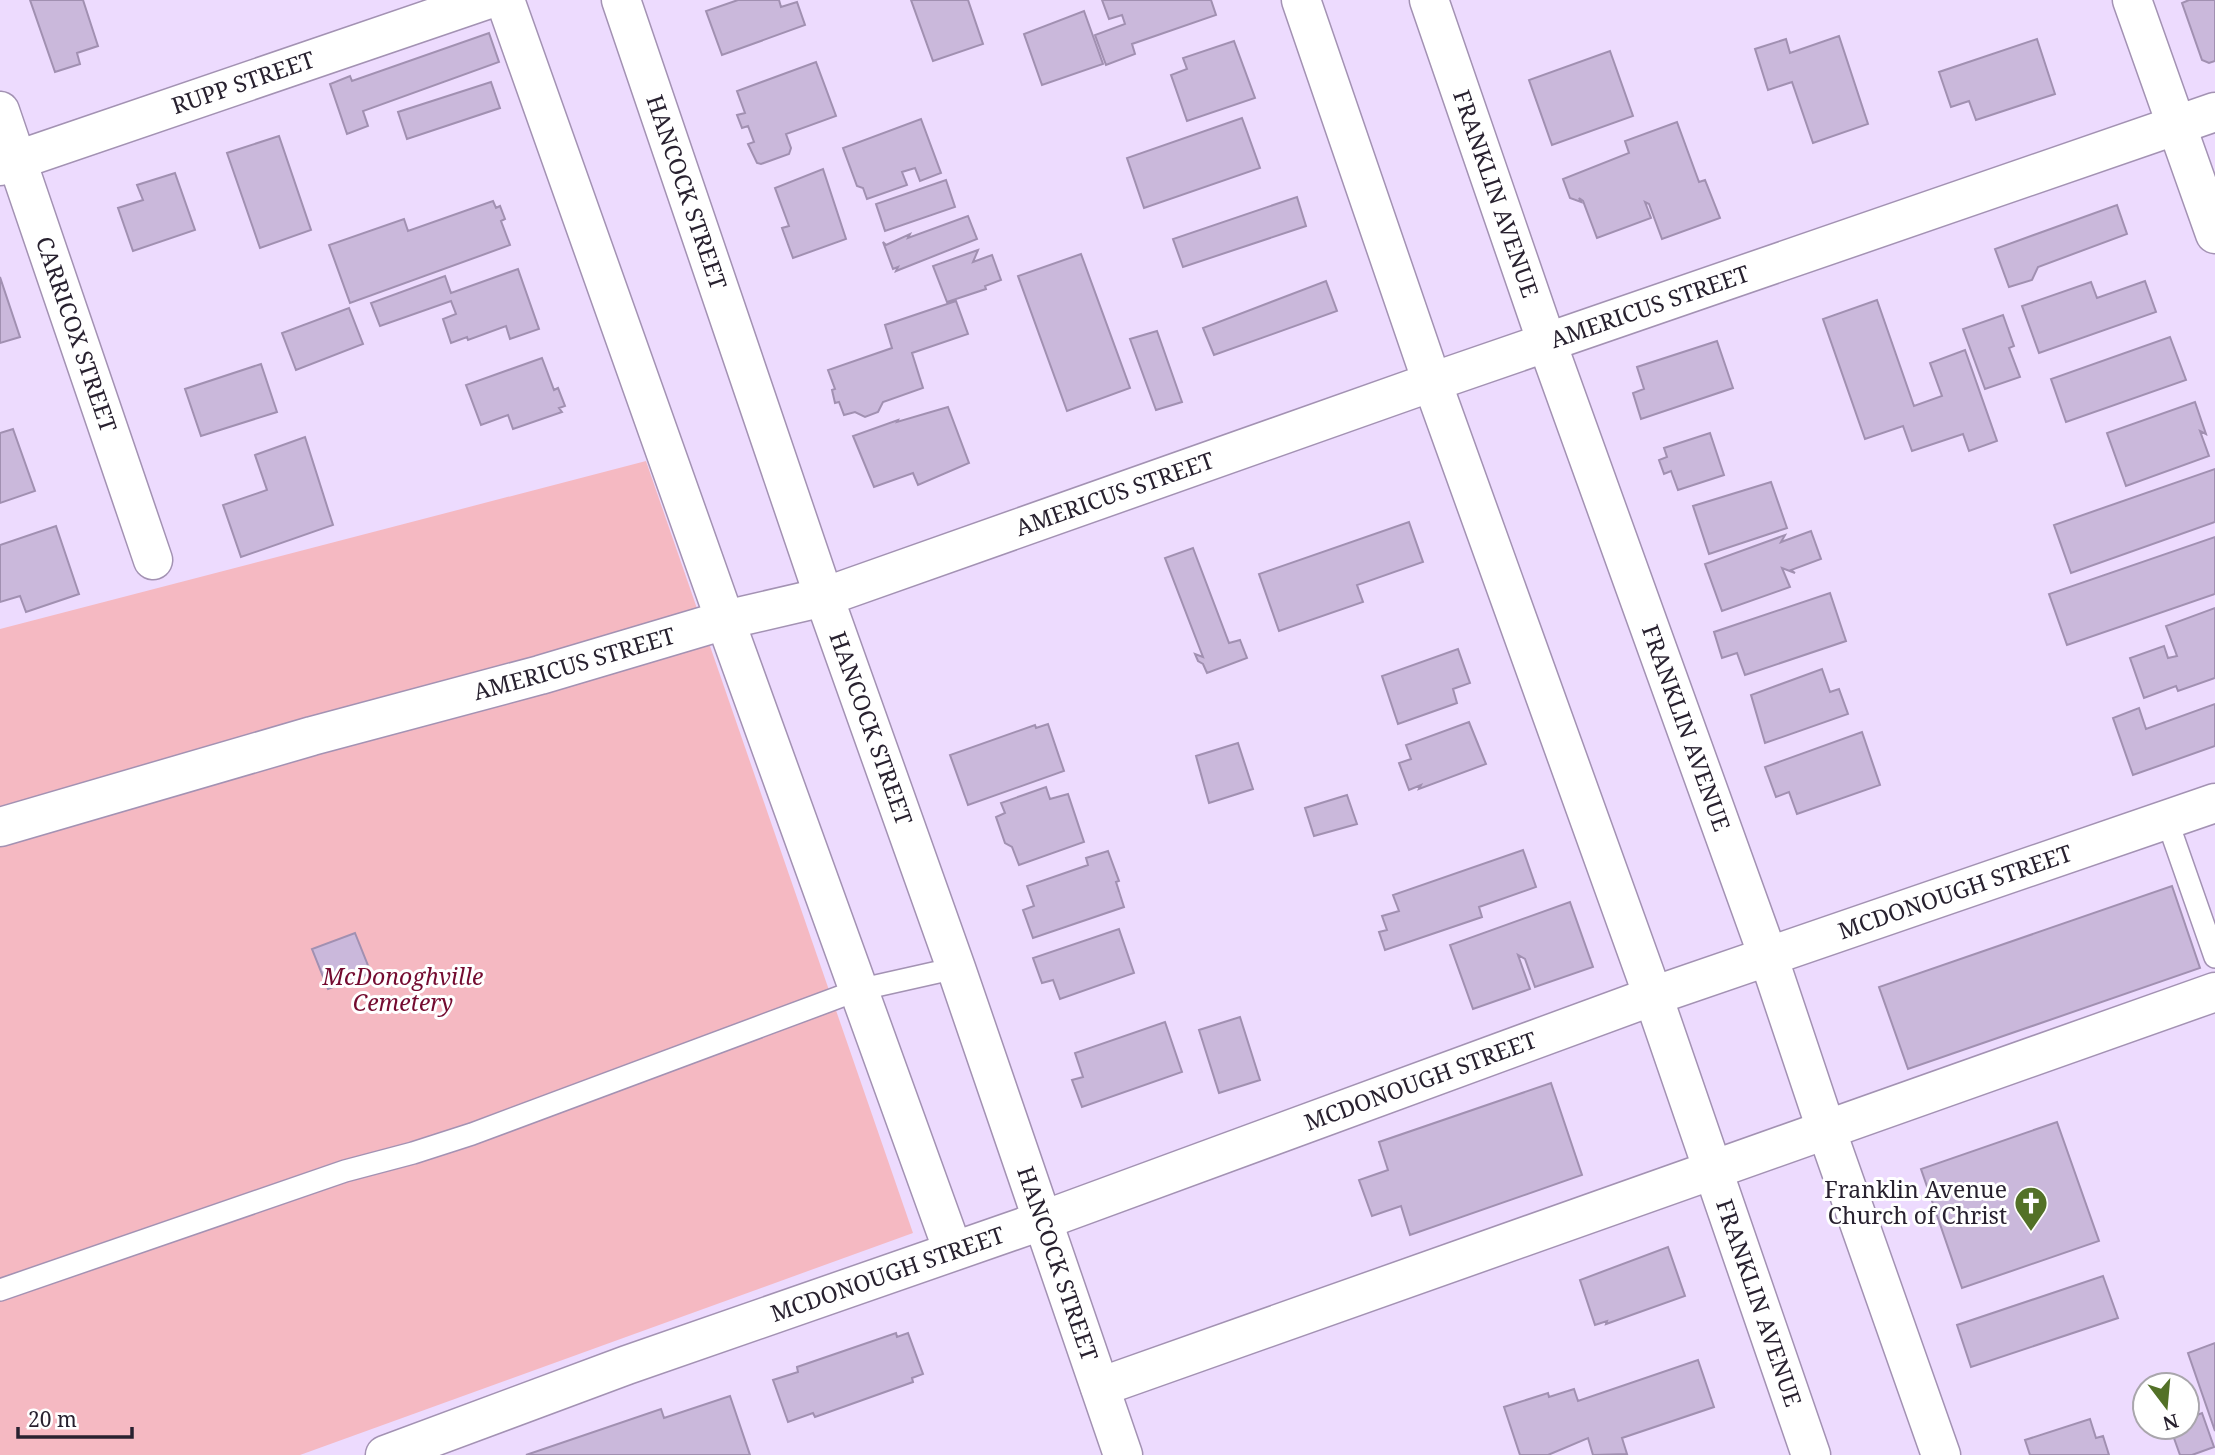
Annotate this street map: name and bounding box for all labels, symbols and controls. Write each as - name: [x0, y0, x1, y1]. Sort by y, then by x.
- street label: RUPP STREET: [167, 43, 319, 121]
- street label: FRANKLIN AVENUE: [1446, 85, 1547, 302]
- street label: HANCOCK STREET: [639, 90, 735, 293]
- street label: CARRICOX STREET: [29, 232, 125, 436]
- street label: AMERICUS STREET: [1546, 257, 1753, 355]
- street label: AMERICUS STREET: [1011, 443, 1218, 543]
- street label: AMERICUS STREET: [469, 619, 679, 707]
- street label: FRANKLIN AVENUE: [1635, 620, 1739, 835]
- street label: HANCOCK STREET: [822, 627, 921, 829]
- street label: MCDONOUGH STREET: [1834, 836, 2076, 946]
- park label: McDonoghville Cemetery: [322, 960, 483, 1018]
- street label: MCDONOUGH STREET: [1300, 1023, 1541, 1138]
- street label: HANCOCK STREET: [1010, 1162, 1107, 1365]
- place label: Franklin Avenue Church of Christ: [1824, 1173, 2007, 1231]
- church icon: Franklin Avenue Church of Christ: [2012, 1184, 2050, 1233]
- street label: FRANKLIN AVENUE: [1709, 1195, 1810, 1411]
- street label: MCDONOUGH STREET: [766, 1218, 1008, 1329]
- north arrow: [2131, 1371, 2201, 1441]
- scale bar: [18, 1396, 131, 1440]
- text: 20 m: [28, 1405, 77, 1433]
- text: N: [2160, 1408, 2181, 1437]

